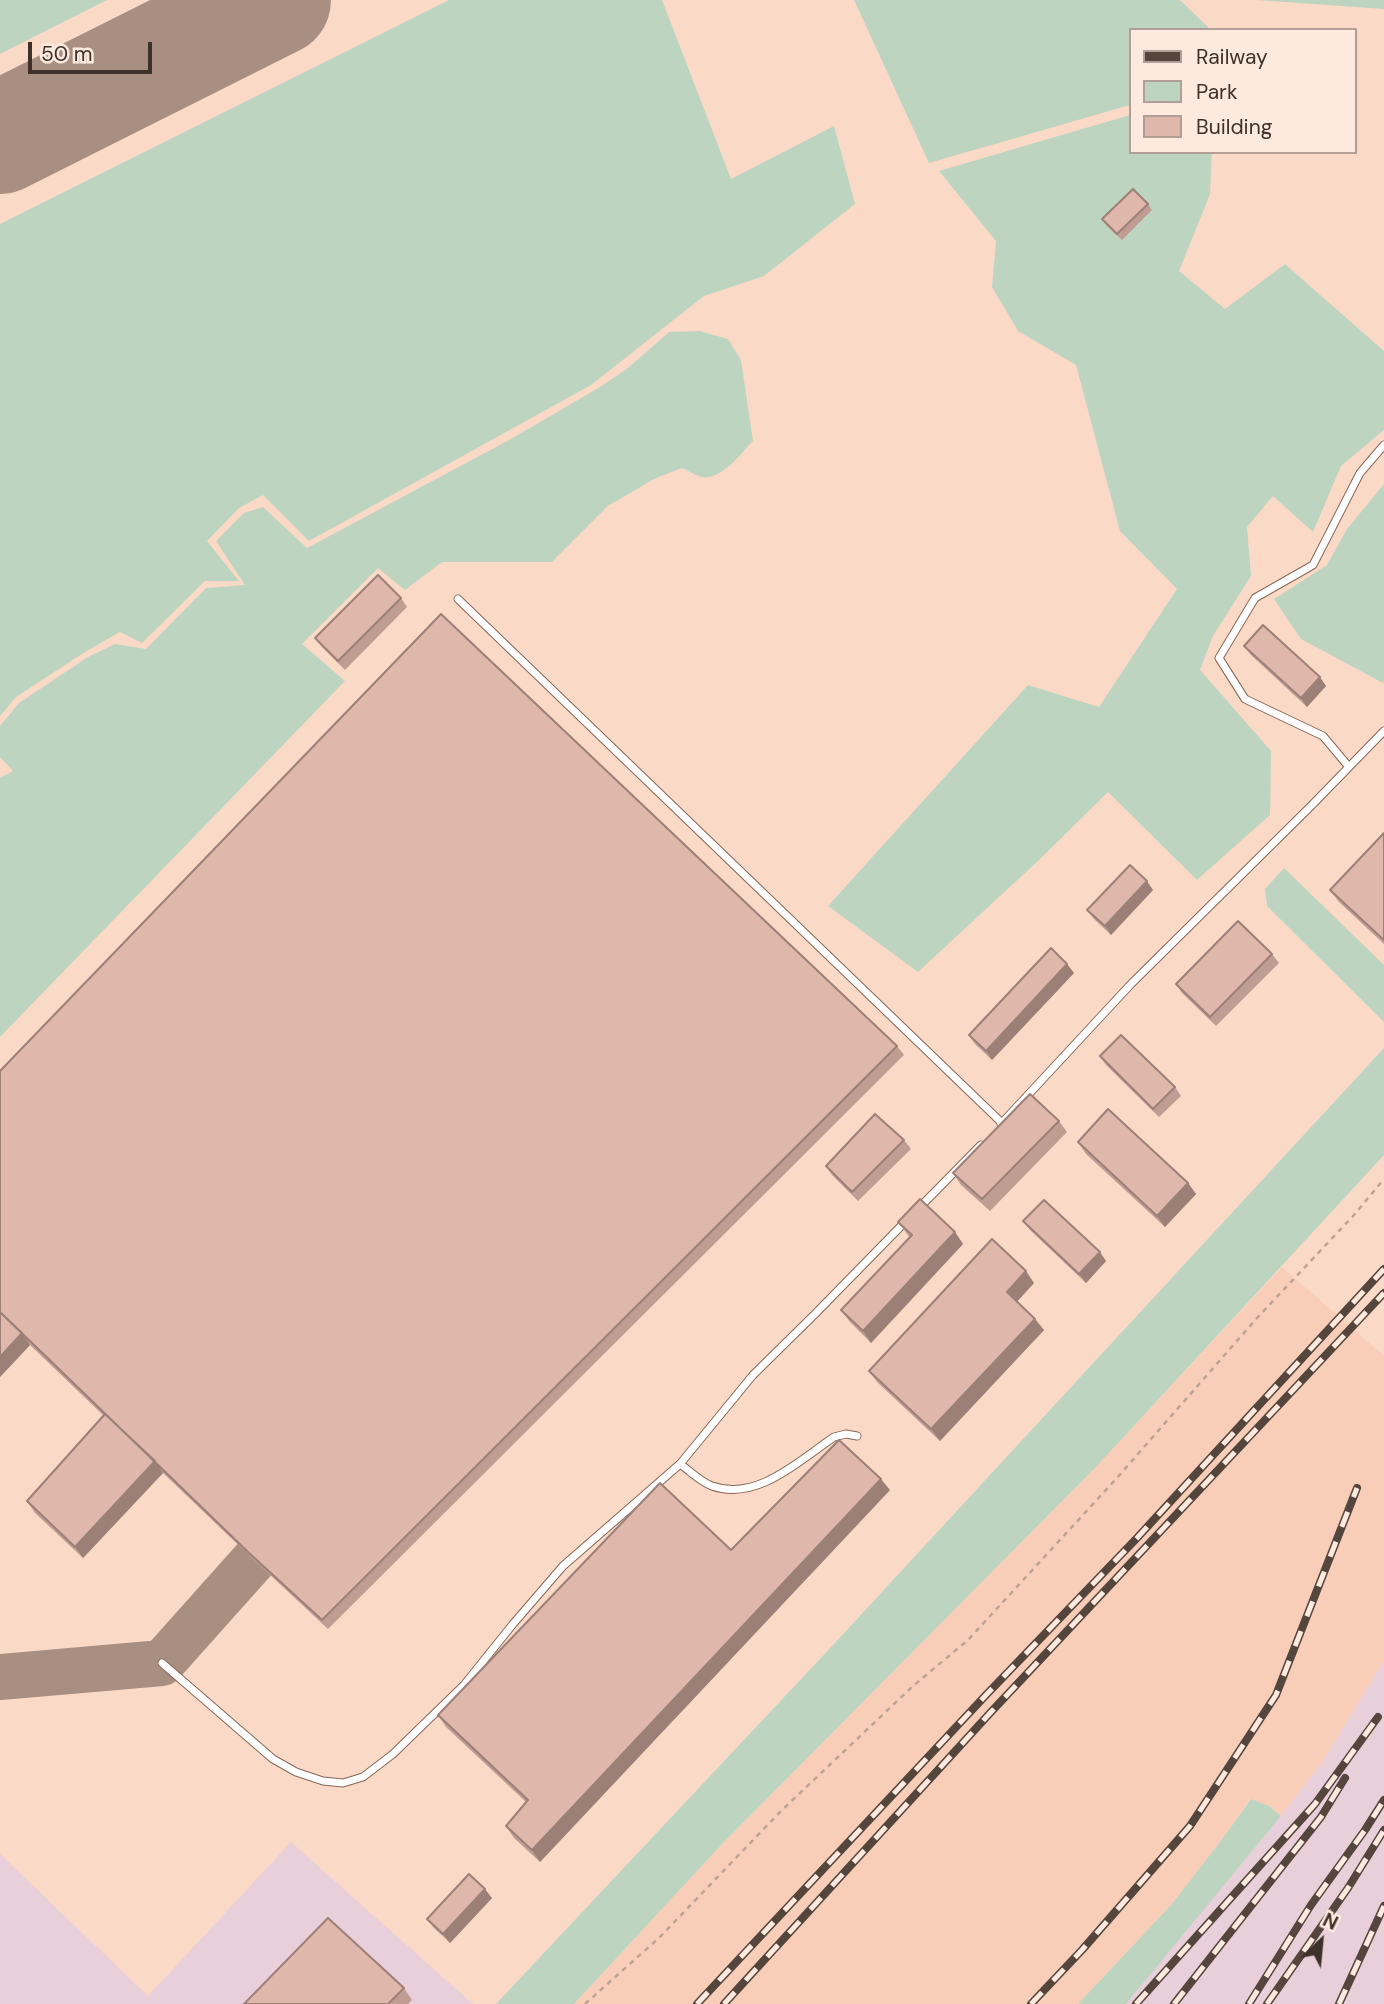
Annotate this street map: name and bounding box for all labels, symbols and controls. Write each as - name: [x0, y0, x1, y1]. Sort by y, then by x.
- scale bar: [32, 28, 156, 72]
- legend: [1128, 28, 1356, 154]
- text: 50 m: [41, 40, 92, 68]
- text: Railway: [1196, 43, 1268, 71]
- text: Park: [1196, 78, 1237, 106]
- text: Building: [1196, 113, 1272, 141]
- north arrow: [1286, 1906, 1356, 1976]
- text: N: [1319, 1907, 1342, 1936]

